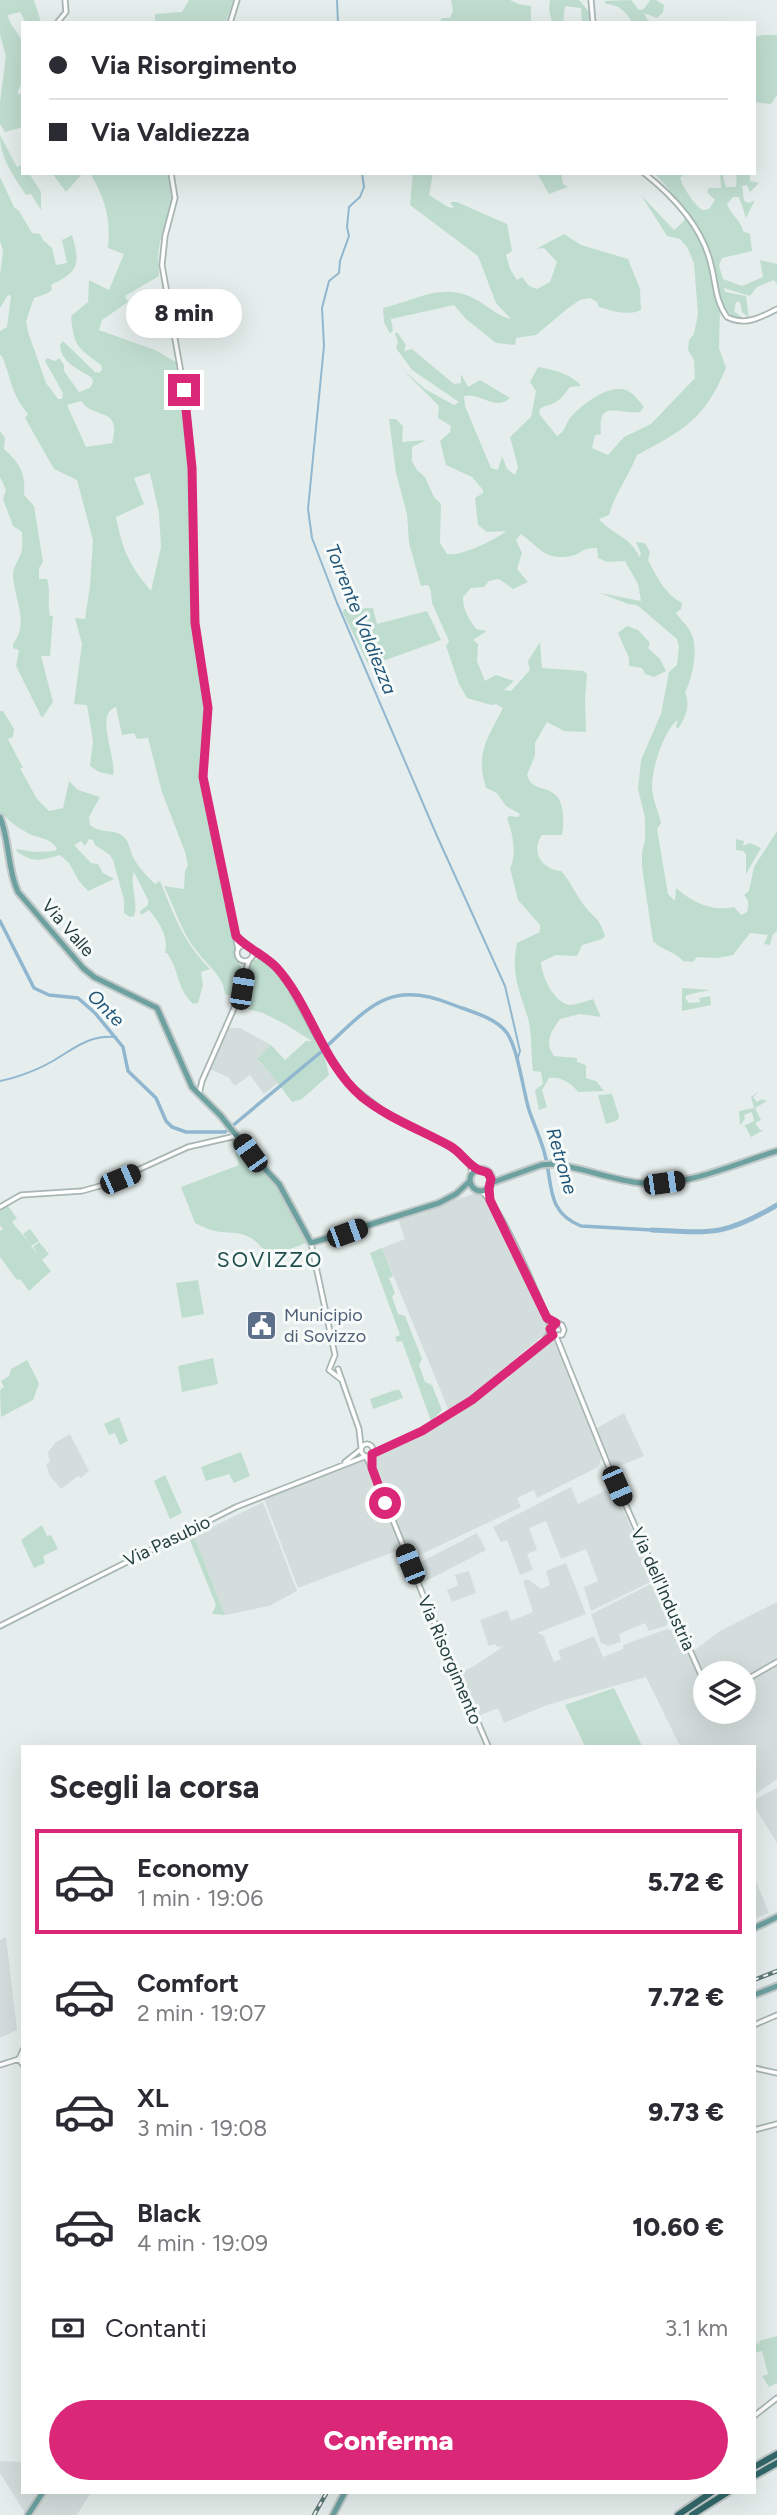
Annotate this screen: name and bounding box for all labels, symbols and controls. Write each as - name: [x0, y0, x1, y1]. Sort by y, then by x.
- text: Via Risorgimento: [91, 49, 297, 81]
- text: Via Valdiezza: [91, 116, 250, 148]
- callout: 8 min: [126, 288, 242, 338]
- text: 8 min: [154, 299, 214, 327]
- route end: [168, 374, 200, 406]
- water label: Torrente Valdiezza: [320, 540, 402, 698]
- street label: Via Valle: [37, 895, 99, 961]
- car: [229, 967, 256, 1011]
- water label: Onte: [83, 985, 130, 1032]
- water label: Retrone: [542, 1125, 583, 1197]
- car: [230, 1130, 271, 1176]
- car: [97, 1161, 144, 1197]
- car: [642, 1170, 687, 1196]
- car: [324, 1216, 371, 1250]
- district label: SOVIZZO: [217, 1247, 323, 1272]
- place label: Municipio di Sovizzo: [284, 1304, 366, 1347]
- public building icon: Municipio di Sovizzo: [244, 1308, 278, 1342]
- car: [599, 1463, 636, 1509]
- route start: [369, 1487, 401, 1519]
- street label: Via Pasubio: [120, 1511, 214, 1571]
- street label: Via dell'Industria: [626, 1524, 700, 1654]
- car: [393, 1541, 428, 1587]
- street label: Via Risorgimento: [413, 1592, 487, 1728]
- map controls: [693, 1661, 756, 1724]
- button: layers: [693, 1661, 756, 1724]
- text: Scegli la corsa: [49, 1768, 259, 1806]
- icon: car: [53, 1850, 116, 1913]
- text: Economy: [137, 1852, 249, 1884]
- text: 5.72 €: [647, 1866, 724, 1898]
- text: 1 min · 19:06: [137, 1884, 263, 1912]
- icon: car: [53, 1965, 116, 2028]
- text: Comfort: [137, 1967, 239, 1999]
- text: 7.72 €: [648, 1981, 724, 2013]
- text: 2 min · 19:07: [137, 1999, 266, 2027]
- icon: car: [53, 2080, 116, 2143]
- text: XL: [137, 2082, 169, 2114]
- text: 9.73 €: [648, 2096, 724, 2128]
- text: 3 min · 19:08: [137, 2114, 267, 2142]
- icon: car: [53, 2195, 116, 2258]
- text: Black: [137, 2197, 201, 2229]
- text: 10.60 €: [632, 2211, 724, 2243]
- text: 4 min · 19:09: [137, 2229, 268, 2257]
- icon: cash: [49, 2309, 87, 2347]
- text: Contanti: [105, 2312, 207, 2344]
- text: 3.1 km: [665, 2314, 728, 2342]
- button: Conferma: [49, 2400, 728, 2480]

